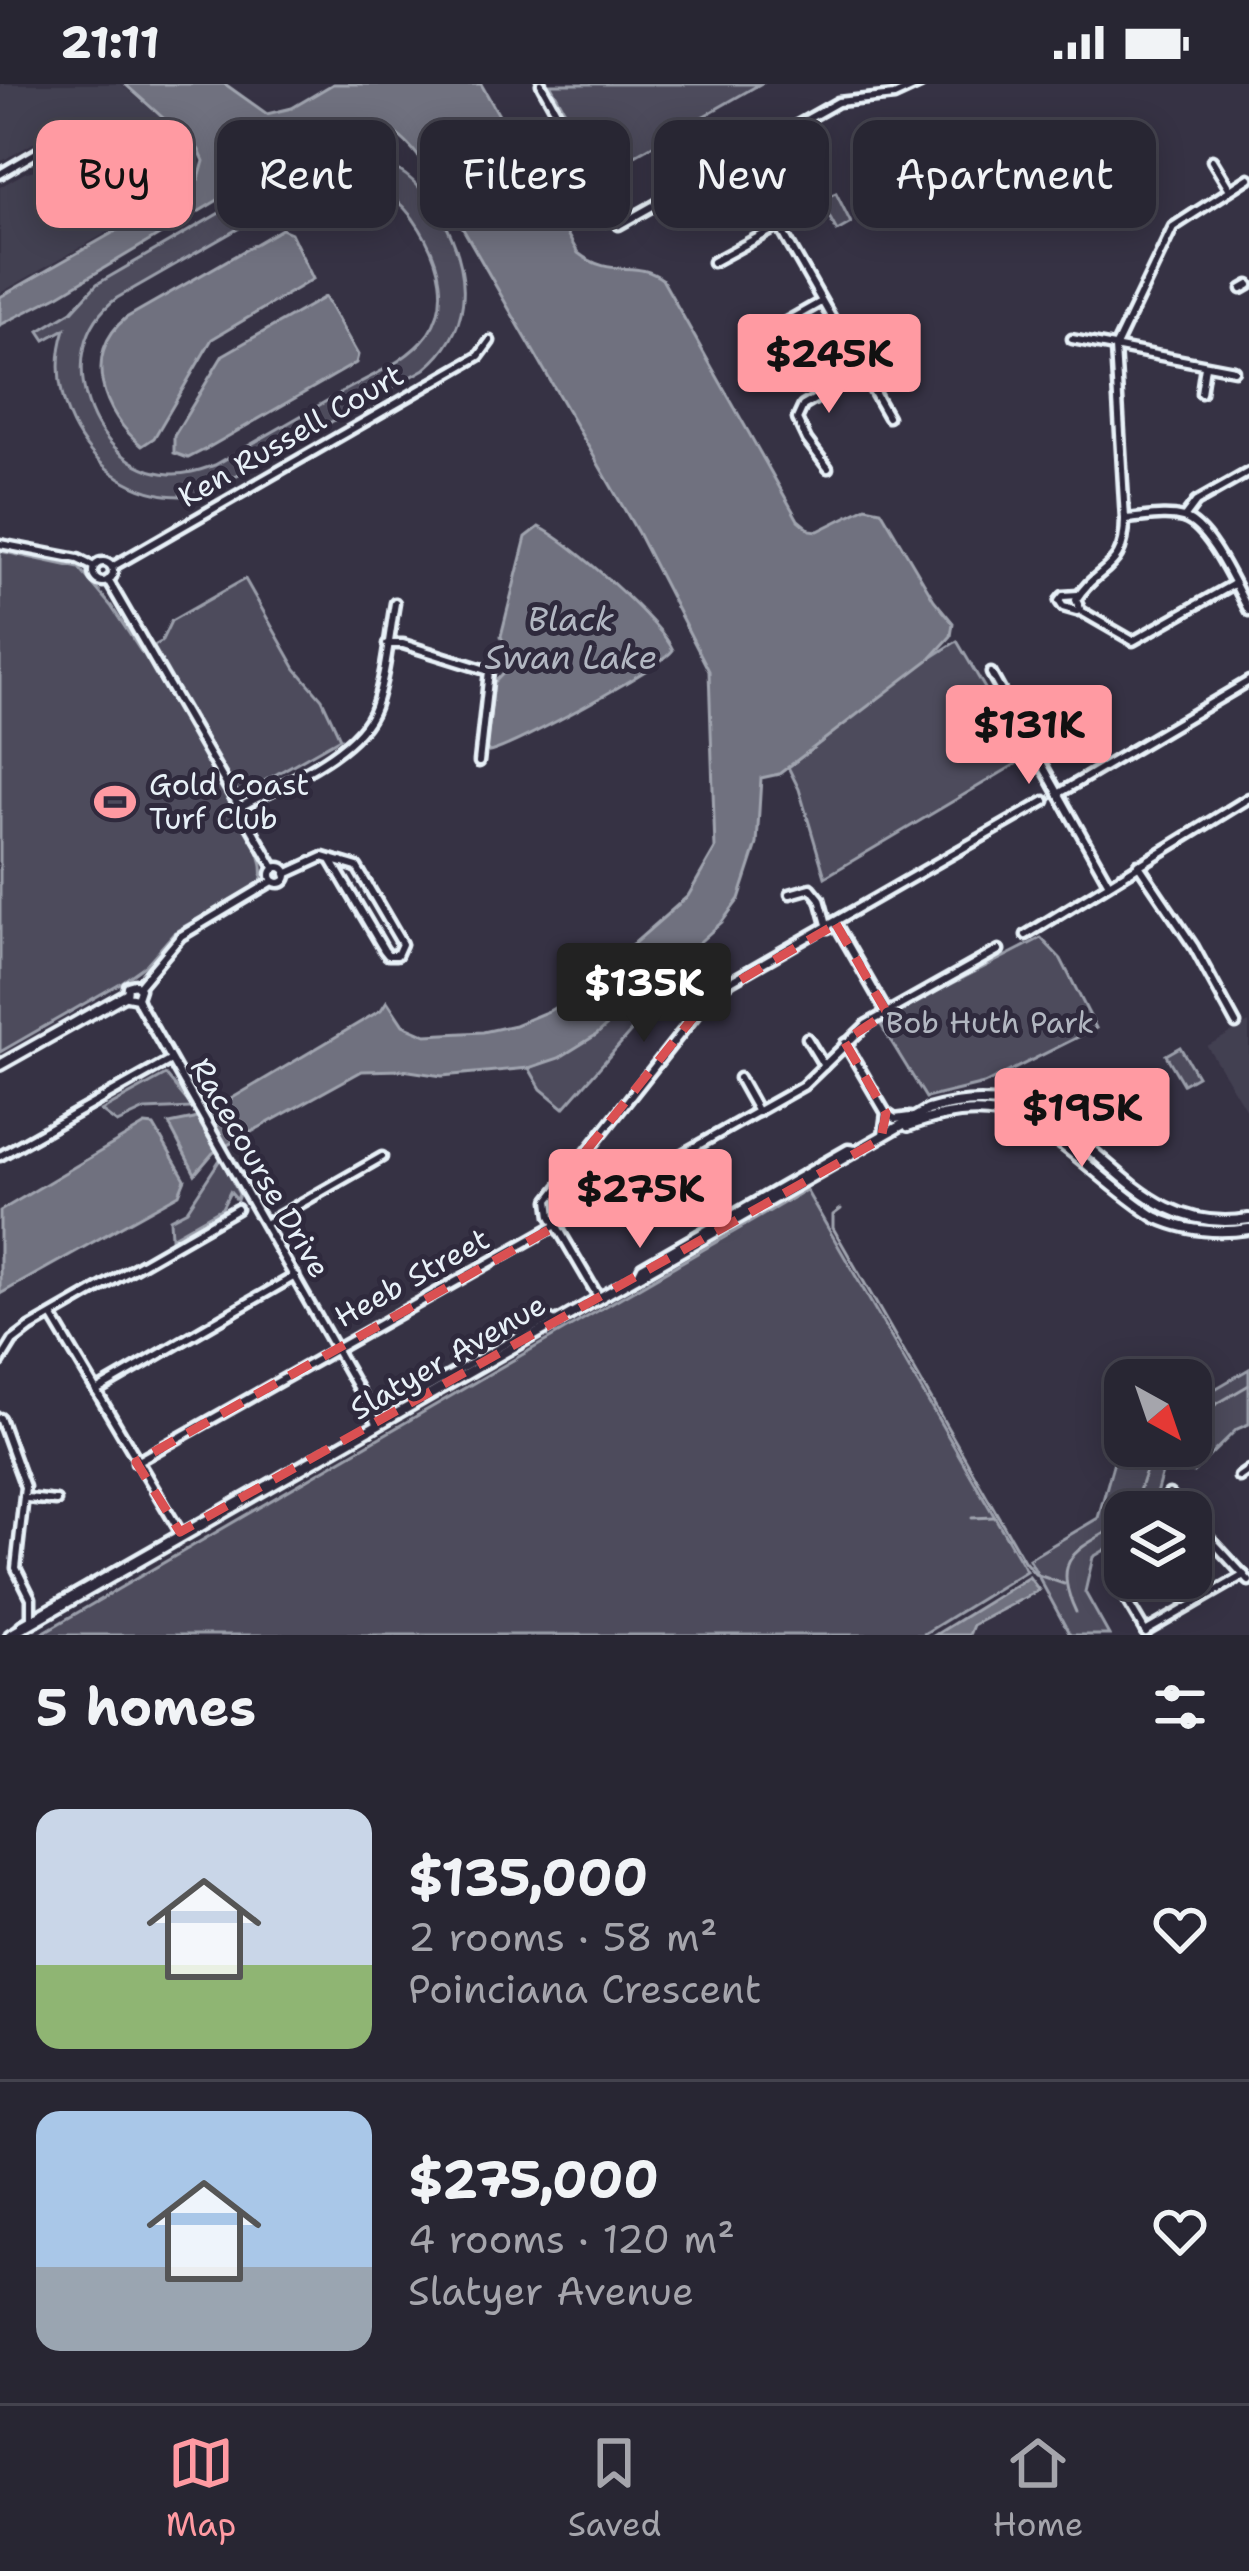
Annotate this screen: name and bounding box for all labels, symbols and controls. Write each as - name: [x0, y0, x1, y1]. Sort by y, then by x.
- text: 21:11: [60, 12, 160, 72]
- chip: Buy: [36, 120, 193, 228]
- chip: Rent: [217, 120, 396, 228]
- chip: Filters: [420, 120, 630, 228]
- chip: New: [654, 120, 829, 228]
- chip: Apartment: [853, 120, 1156, 228]
- pin: $245K: [745, 314, 913, 416]
- text: $245K: [765, 327, 893, 379]
- street label: Ken Russell Court: [171, 354, 411, 517]
- water label: Black Swan Lake: [485, 597, 657, 680]
- pin: $131K: [945, 685, 1113, 787]
- text: $131K: [973, 698, 1085, 750]
- place label: Gold Coast Turf Club: [149, 764, 309, 839]
- sports icon: Gold Coast Turf Club: [92, 779, 138, 825]
- pin: $135K: [560, 943, 728, 1045]
- text: $135K: [584, 956, 704, 1008]
- park label: Bob Huth Park: [886, 1002, 1094, 1043]
- street label: Racecourse Drive: [181, 1050, 340, 1285]
- pin: $195K: [998, 1068, 1166, 1170]
- text: $195K: [1022, 1081, 1142, 1133]
- pin: $275K: [556, 1149, 724, 1251]
- text: $275K: [576, 1162, 704, 1214]
- street label: Heeb Street: [327, 1218, 497, 1337]
- street label: Slatyer Avenue: [342, 1284, 553, 1429]
- north arrow: [1104, 1359, 1212, 1467]
- map controls: [1104, 1359, 1212, 1599]
- button: layers: [1104, 1491, 1212, 1599]
- text: 5 homes: [36, 1673, 256, 1741]
- icon: filters: [1147, 1674, 1213, 1740]
- text: $135,000: [408, 1843, 648, 1911]
- icon: home: [132, 1857, 276, 2001]
- icon: heart: [1147, 1896, 1213, 1962]
- text: 2 rooms · 58 m²: [408, 1911, 718, 1963]
- text: Poinciana Crescent: [408, 1963, 761, 2015]
- text: $275,000: [408, 2145, 659, 2213]
- icon: home: [132, 2159, 276, 2303]
- icon: heart: [1147, 2198, 1213, 2264]
- text: 4 rooms · 120 m²: [408, 2213, 735, 2265]
- text: Slatyer Avenue: [408, 2265, 694, 2317]
- tab: Map: [166, 2430, 236, 2547]
- tab: Saved: [568, 2430, 661, 2547]
- tab: Home: [993, 2430, 1083, 2547]

